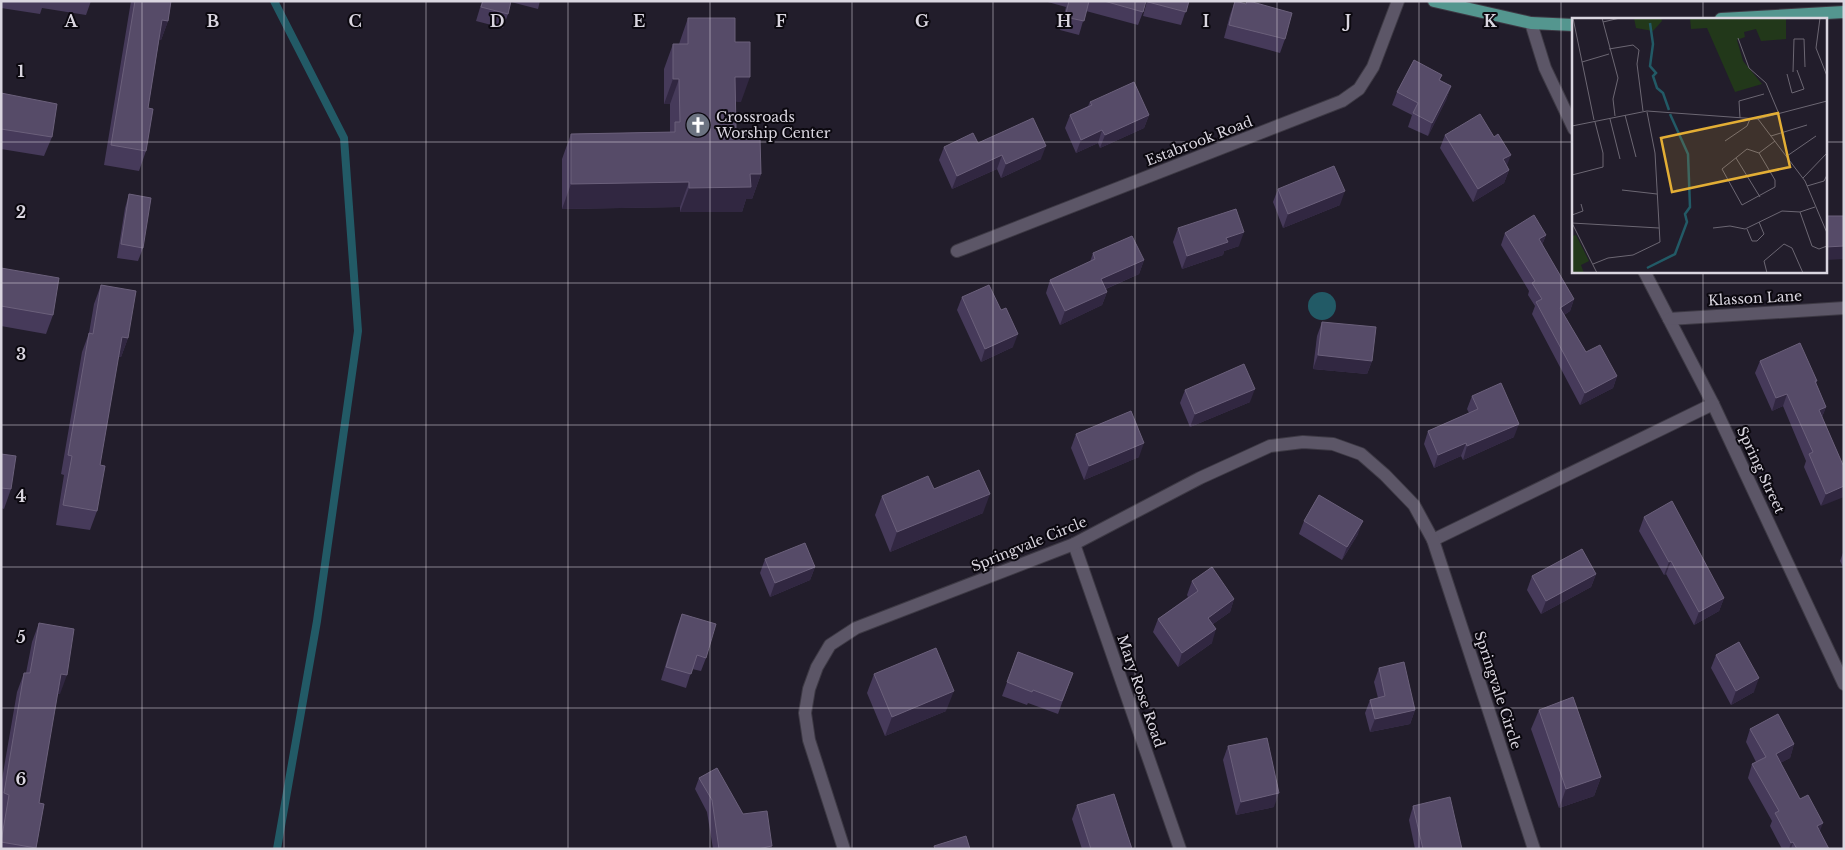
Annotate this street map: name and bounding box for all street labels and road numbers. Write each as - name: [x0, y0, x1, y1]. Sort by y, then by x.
- street label: Estabrook Road: [1143, 112, 1256, 170]
- street label: Klasson Lane: [1707, 287, 1803, 309]
- street label: Spring Street: [1733, 424, 1789, 517]
- street label: Springvale Circle: [968, 513, 1090, 575]
- street label: Springvale Circle: [1470, 629, 1526, 751]
- street label: Mary Rose Road: [1113, 632, 1169, 750]

